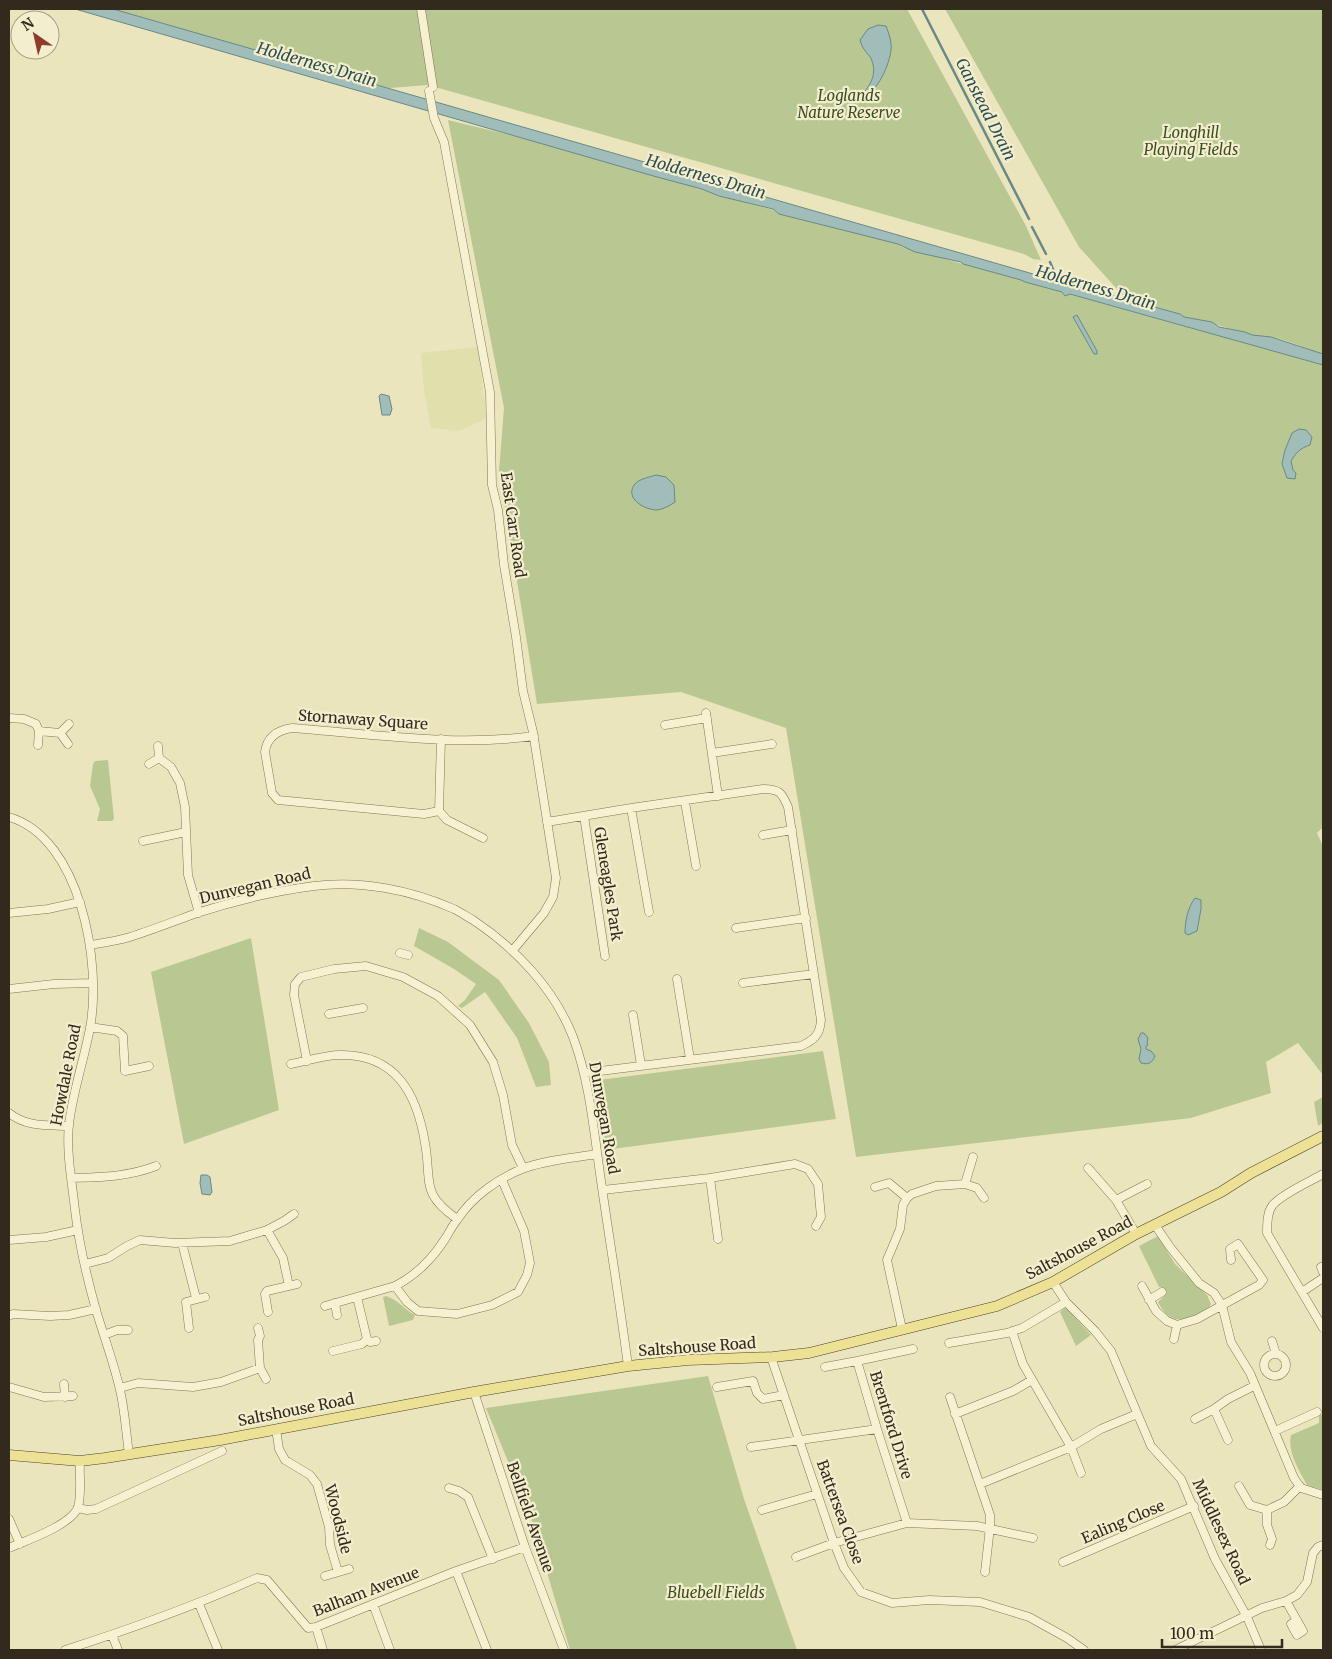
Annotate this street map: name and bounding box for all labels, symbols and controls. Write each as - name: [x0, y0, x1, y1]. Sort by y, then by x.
- north arrow: [10, 10, 60, 60]
- text: N: [18, 14, 37, 35]
- water label: Holderness Drain: [254, 37, 379, 91]
- water label: Ganstead Drain: [952, 54, 1020, 164]
- park label: Loglands Nature Reserve: [797, 86, 901, 122]
- park label: Longhill Playing Fields: [1144, 123, 1238, 159]
- water label: Holderness Drain: [643, 149, 768, 203]
- water label: Holderness Drain: [1033, 260, 1158, 314]
- street label: East Carr Road: [497, 471, 530, 579]
- street label: Stornaway Square: [298, 705, 429, 734]
- street label: Gleneagles Park: [590, 826, 627, 943]
- street label: Dunvegan Road: [197, 863, 312, 908]
- street label: Howdale Road: [46, 1023, 85, 1127]
- street label: Dunvegan Road: [585, 1060, 624, 1176]
- street label: Saltshouse Road: [1022, 1211, 1135, 1284]
- street label: Saltshouse Road: [637, 1333, 756, 1360]
- street label: Brentford Drive: [866, 1369, 917, 1481]
- street label: Saltshouse Road: [236, 1389, 356, 1430]
- street label: Battersea Close: [813, 1457, 868, 1567]
- street label: Bellfield Avenue: [503, 1459, 558, 1575]
- street label: Middlesex Road: [1189, 1476, 1254, 1588]
- street label: Woodside: [320, 1481, 356, 1556]
- street label: Ealing Close: [1078, 1495, 1167, 1548]
- street label: Balham Avenue: [310, 1562, 422, 1621]
- park label: Bluebell Fields: [667, 1583, 765, 1602]
- scale bar: [1162, 1616, 1282, 1648]
- text: 100 m: [1170, 1624, 1214, 1643]

